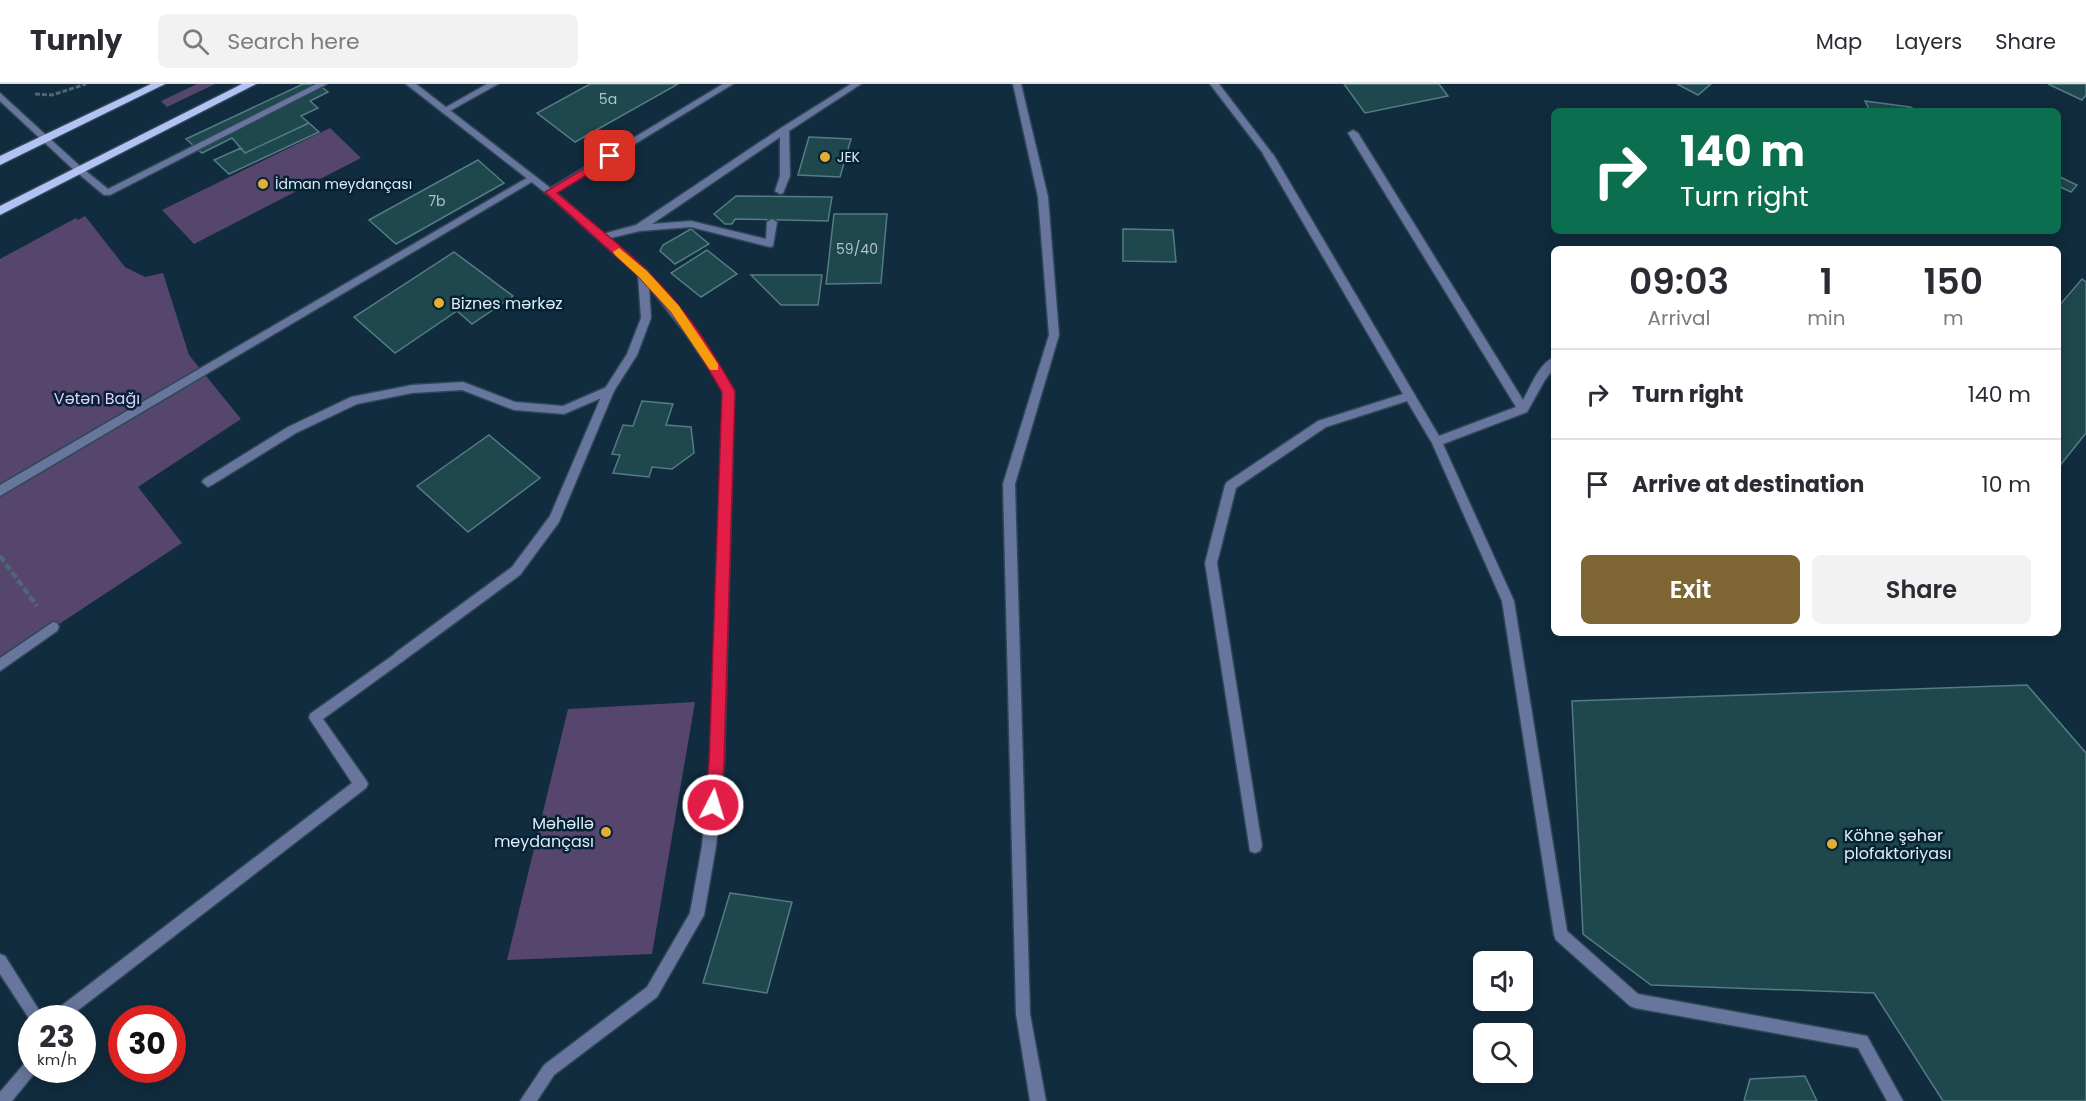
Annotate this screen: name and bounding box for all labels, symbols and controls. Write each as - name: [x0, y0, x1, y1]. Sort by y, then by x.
- search box: [158, 14, 578, 68]
- text: Turnly: [30, 21, 122, 60]
- icon: search: [179, 25, 212, 58]
- text: Search here: [227, 26, 360, 57]
- text: Map: [1816, 27, 1862, 56]
- text: Layers: [1895, 27, 1962, 56]
- text: Share: [1995, 27, 2056, 56]
- house number: 5a: [599, 89, 617, 109]
- text: 140 m: [1680, 122, 1805, 181]
- pin: [584, 130, 635, 181]
- icon: right: [1581, 132, 1659, 210]
- icon: arrive: [593, 139, 626, 172]
- place label: JEK: [837, 147, 861, 167]
- marker: JEK: [818, 150, 832, 164]
- place label: İdman meydançası: [275, 174, 412, 194]
- marker: İdman meydançası: [256, 177, 270, 191]
- text: Turn right: [1680, 178, 1809, 215]
- house number: 7b: [428, 191, 446, 211]
- house number: 59/40: [836, 239, 878, 259]
- text: 09:03: [1629, 256, 1729, 307]
- text: 1: [1820, 256, 1833, 307]
- text: 150: [1923, 256, 1983, 307]
- place label: Biznes mərkəz: [451, 292, 563, 315]
- marker: Biznes mərkəz: [432, 296, 446, 310]
- text: Arrival: [1648, 304, 1711, 332]
- text: min: [1807, 304, 1845, 332]
- text: m: [1943, 304, 1964, 332]
- icon: right: [1581, 378, 1614, 411]
- text: Turn right: [1632, 379, 1743, 410]
- text: 140 m: [1968, 379, 2031, 410]
- park label: Vətən Bağı: [54, 387, 140, 410]
- icon: arrive: [1581, 468, 1614, 501]
- text: Arrive at destination: [1632, 469, 1864, 500]
- text: 10 m: [1982, 469, 2031, 500]
- button: Exit: [1581, 555, 1800, 624]
- button: Share: [1812, 555, 2031, 624]
- position arrow: [681, 773, 745, 837]
- place label: Məhəllə meydançası: [494, 812, 594, 853]
- place label: Köhnə şəhər plofaktoriyası: [1844, 824, 1951, 865]
- marker: Məhəllə meydançası: [599, 825, 613, 839]
- marker: Köhnə şəhər plofaktoriyası: [1825, 837, 1839, 851]
- map controls: [1473, 951, 1533, 1083]
- button: sound: [1473, 951, 1533, 1011]
- speed limit sign: 30: [108, 1005, 186, 1083]
- text: 23: [39, 1015, 75, 1058]
- button: search: [1473, 1023, 1533, 1083]
- text: km/h: [37, 1049, 77, 1070]

